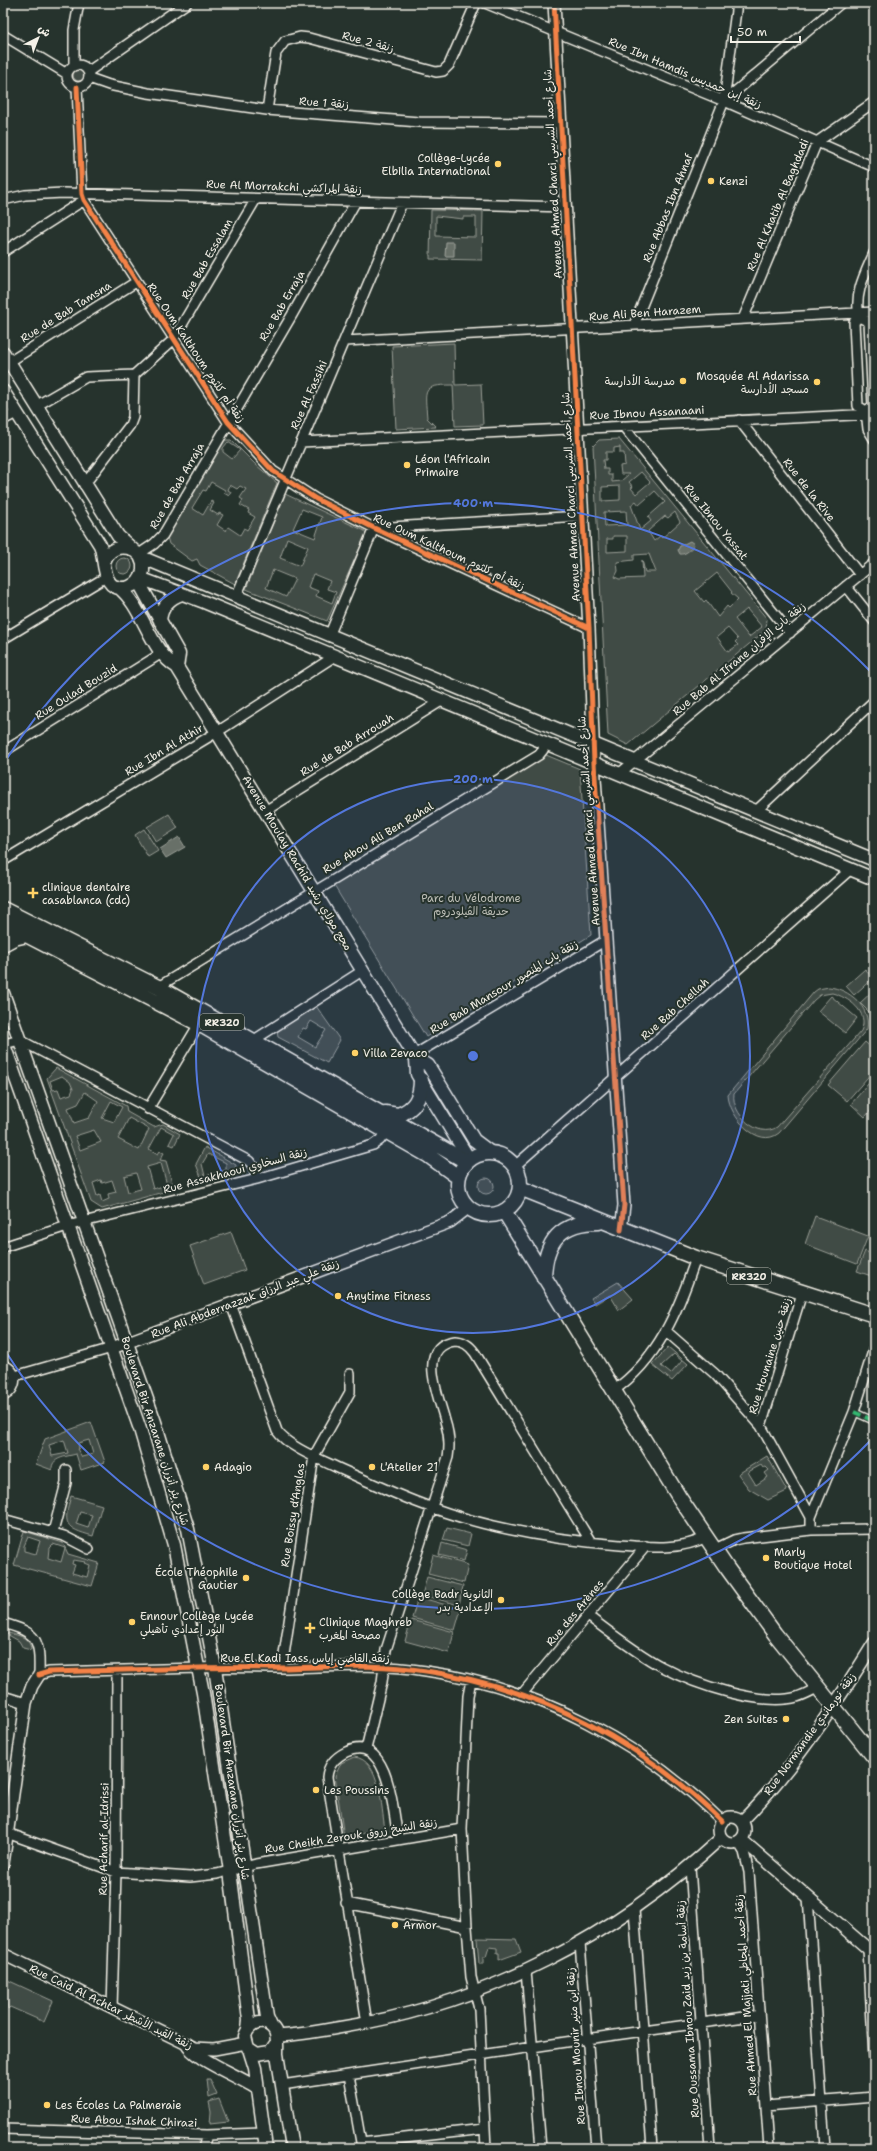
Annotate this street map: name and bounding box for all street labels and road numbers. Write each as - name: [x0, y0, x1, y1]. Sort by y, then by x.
- street label: Rue 2 زنقة: [340, 28, 396, 56]
- street label: Rue Ibn Hamdis زنقة إبن حمديس: [606, 34, 764, 112]
- street label: Avenue Ahmed Charci شارع أحمد الشرسي: [540, 69, 569, 279]
- street label: Rue 1 زنقة: [299, 94, 349, 112]
- street label: Rue Al Khatib Al Baghdadi: [743, 137, 813, 273]
- street label: Rue Abbas Ibn Ahnaf: [639, 151, 697, 264]
- street label: Rue Al Morrakchi زنقة المراكشي: [206, 177, 362, 200]
- street label: Rue Bab Essalam: [178, 216, 236, 302]
- street label: Rue Bab Erraja: [256, 268, 308, 344]
- street label: Rue de Bab Tamsna: [18, 278, 114, 346]
- street label: Rue Oum Kalthoum زنقة أم كلثوم: [143, 280, 249, 426]
- street label: Rue Ali Ben Harazem: [588, 302, 702, 324]
- street label: Rue Al Fassihi: [287, 358, 331, 432]
- street label: Avenue Ahmed Charci شارع أحمد الشرسي: [558, 392, 587, 602]
- street label: Rue Ibnou Assanaani: [589, 403, 705, 423]
- street label: Rue de Bab Arraja: [146, 440, 208, 532]
- street label: Rue de la Rive: [779, 455, 839, 525]
- street label: Rue Ibnou Yassat: [681, 481, 751, 563]
- street label: Rue Oum Kalthoum زنقة أم كلثوم: [370, 510, 527, 595]
- street label: Rue Bab Al Ifrane زنقة باب الإفران: [669, 599, 809, 719]
- street label: Rue Oulad Bouzid: [32, 661, 120, 723]
- street label: Rue de Bab Arrouah: [297, 710, 397, 780]
- street label: Avenue Ahmed Charci شارع أحمد الشرسي: [574, 716, 607, 926]
- street label: Rue Ibn Al Athir: [122, 721, 206, 779]
- street label: Avenue Moulay Rachid محج مولاي رشيد: [238, 773, 355, 954]
- street label: Rue Abou Ali Ben Rahal: [320, 799, 437, 877]
- street label: Rue Bab Mansour زنقة باب المنصور: [427, 937, 581, 1037]
- street label: Rue Bab Chellah: [638, 974, 712, 1044]
- road number: RR320: [200, 1014, 244, 1030]
- street label: Rue Assakhaoui زنقة السخاوي: [161, 1145, 309, 1198]
- street label: Rue Ali Abderrazzak زنقة علي عبد الرزاق: [149, 1256, 342, 1345]
- road number: RR320: [727, 1268, 771, 1284]
- street label: Rue Hounaine زنقة حنين: [745, 1296, 795, 1416]
- street label: Boulevard Bir Anzarane شارع بئر أنزران: [116, 1335, 193, 1528]
- street label: Rue Boissy d’Anglas: [277, 1462, 309, 1568]
- street label: Rue des Arènes: [543, 1577, 607, 1649]
- street label: Rue El Kadi Iass زنقة القاضي إياس: [220, 1651, 390, 1669]
- street label: Rue Normandie زنقة نورماندي: [760, 1670, 860, 1799]
- street label: Boulevard Bir Anzarane شارع بئر أنزران: [210, 1683, 253, 1881]
- street label: Rue Acharif al-Idrissi: [96, 1782, 112, 1896]
- street label: Rue Cheikh Zerouk زنقة الشيخ زروق: [264, 1815, 438, 1857]
- street label: Rue Ahmed El Majjati زنقة أحمد المجاطي: [731, 1893, 764, 2096]
- street label: Rue Oussama Ibnou Zaid زنقة أسامة بن زيد: [673, 1900, 703, 2118]
- street label: Rue Caid Al Achtar زنقة القيد الأشطر: [27, 1961, 195, 2053]
- street label: Rue Ibnou Mounir زنقة ابن منير: [563, 1967, 589, 2125]
- street label: Rue Abou Ishak Chirazi: [71, 2111, 197, 2131]

